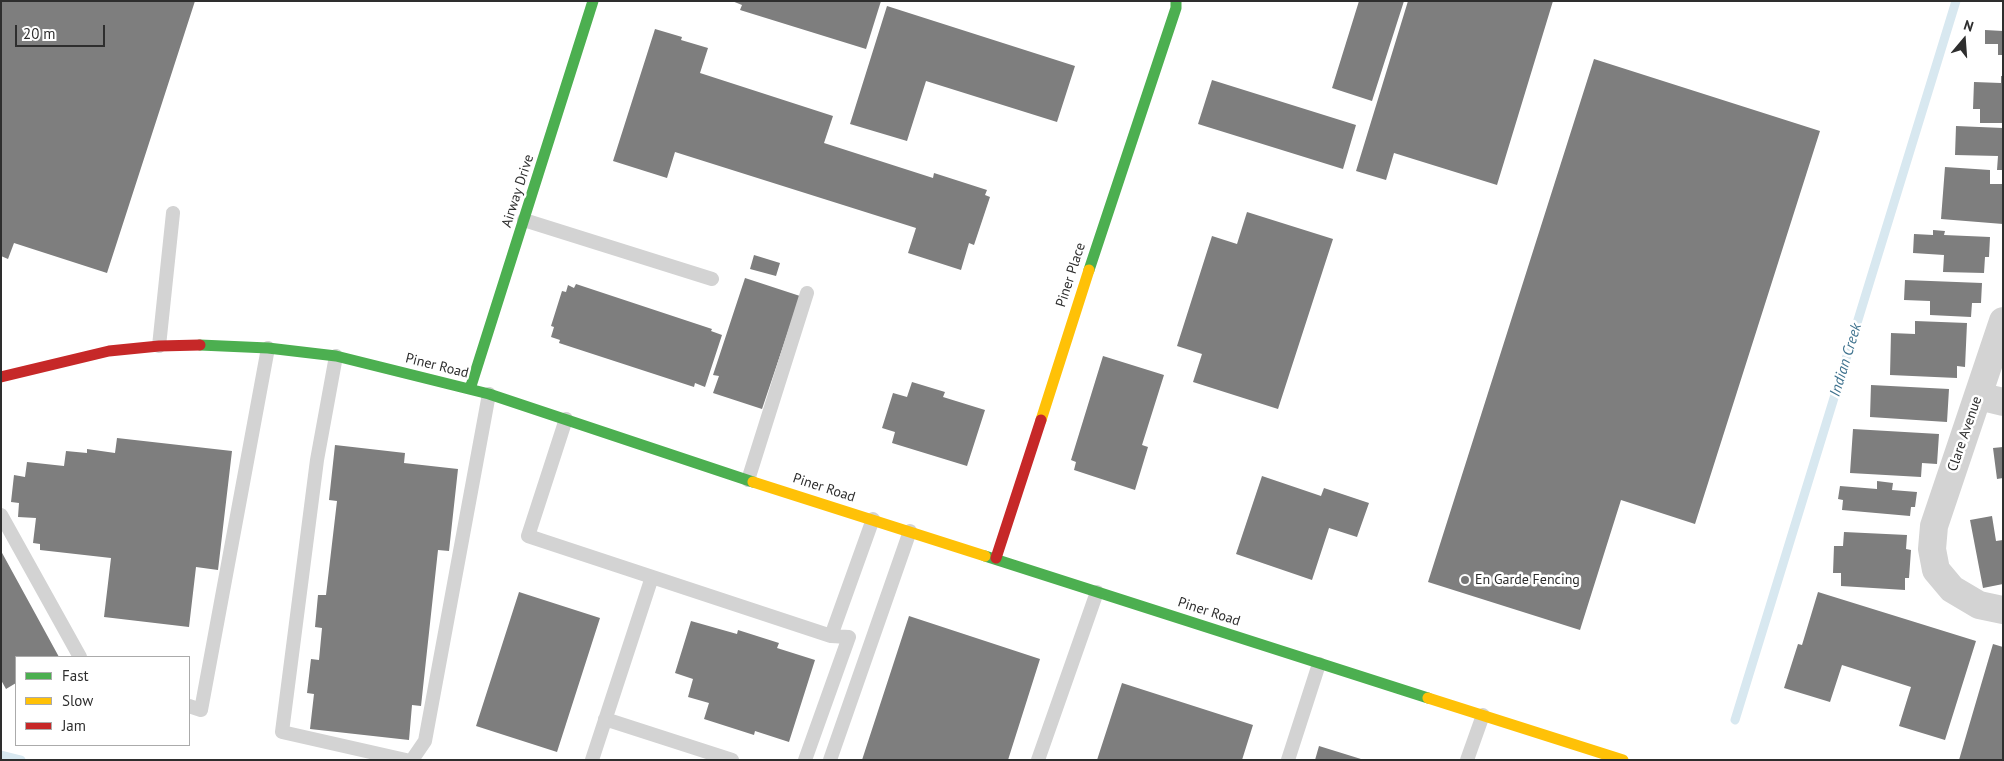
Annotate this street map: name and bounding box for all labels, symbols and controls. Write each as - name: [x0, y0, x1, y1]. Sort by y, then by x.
- scale bar: [18, 15, 108, 47]
- north arrow: [1939, 15, 1989, 65]
- text: N: [1961, 16, 1976, 36]
- text: 20 m: [23, 24, 56, 43]
- street label: Airway Drive: [498, 152, 538, 230]
- street label: Piner Place: [1053, 241, 1089, 309]
- water label: Indian Creek: [1826, 321, 1866, 399]
- street label: Piner Road: [404, 350, 470, 382]
- street label: Clare Avenue: [1944, 394, 1986, 474]
- street label: Piner Road: [791, 470, 857, 506]
- place label: En Garde Fencing: [1475, 572, 1580, 588]
- marker: En Garde Fencing: [1459, 574, 1471, 586]
- street label: Piner Road: [1176, 594, 1242, 630]
- legend: [15, 656, 190, 746]
- text: Fast: [62, 666, 89, 685]
- text: Slow: [62, 691, 93, 710]
- text: Jam: [62, 716, 86, 735]

